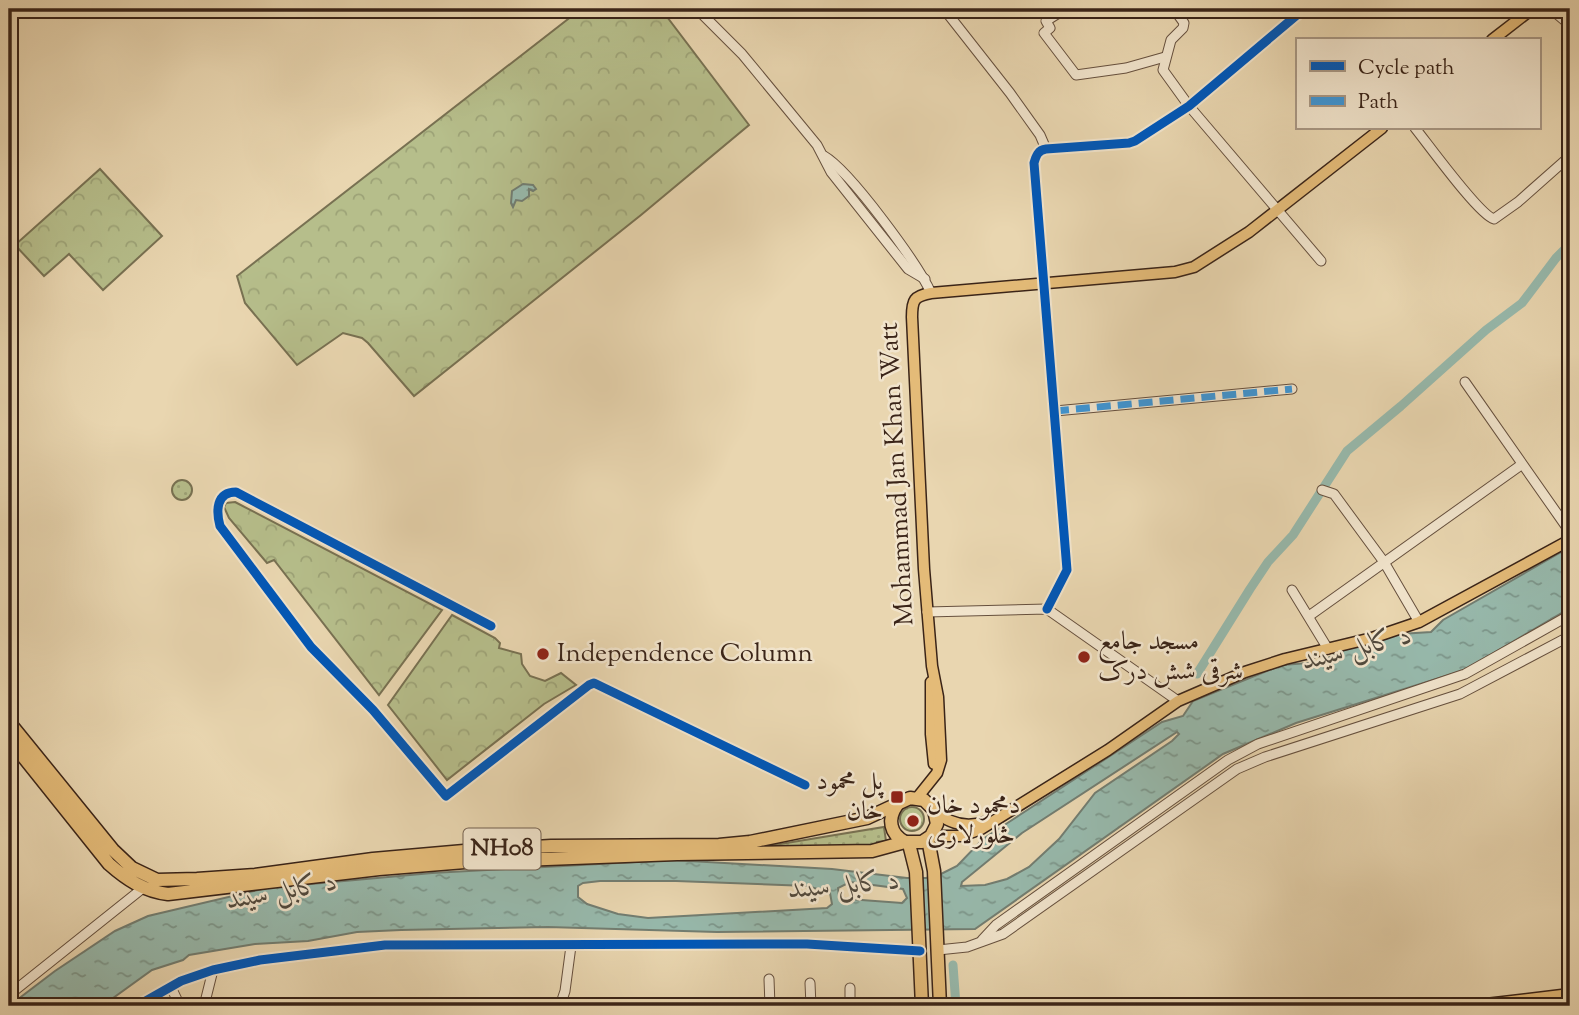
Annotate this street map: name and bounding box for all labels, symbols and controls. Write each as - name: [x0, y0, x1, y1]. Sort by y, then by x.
- legend: [1296, 38, 1540, 130]
- text: Cycle path: [1358, 54, 1455, 84]
- text: Path: [1358, 88, 1399, 118]
- street label: Mohammad Jan Khan Watt: [872, 321, 924, 627]
- water label: د کابل سيند: [1298, 616, 1416, 682]
- place label: مسجد جامع شرقی شش درک: [1098, 624, 1243, 691]
- place label: Independence Column: [557, 636, 813, 673]
- marker: Independence Column: [535, 646, 551, 662]
- marker: مسجد جامع شرقی شش درک: [1076, 649, 1092, 665]
- place label: پل محمود خان: [816, 764, 884, 831]
- place label: دمحمود خان څلورلاری: [927, 788, 1020, 855]
- marker: پل محمود خان: [889, 789, 905, 805]
- marker: دمحمود خان څلورلاری: [905, 813, 921, 829]
- road number: NH08: [463, 828, 540, 870]
- water label: د کابل سيند: [786, 861, 902, 911]
- water label: د کابل سيند: [223, 863, 341, 921]

